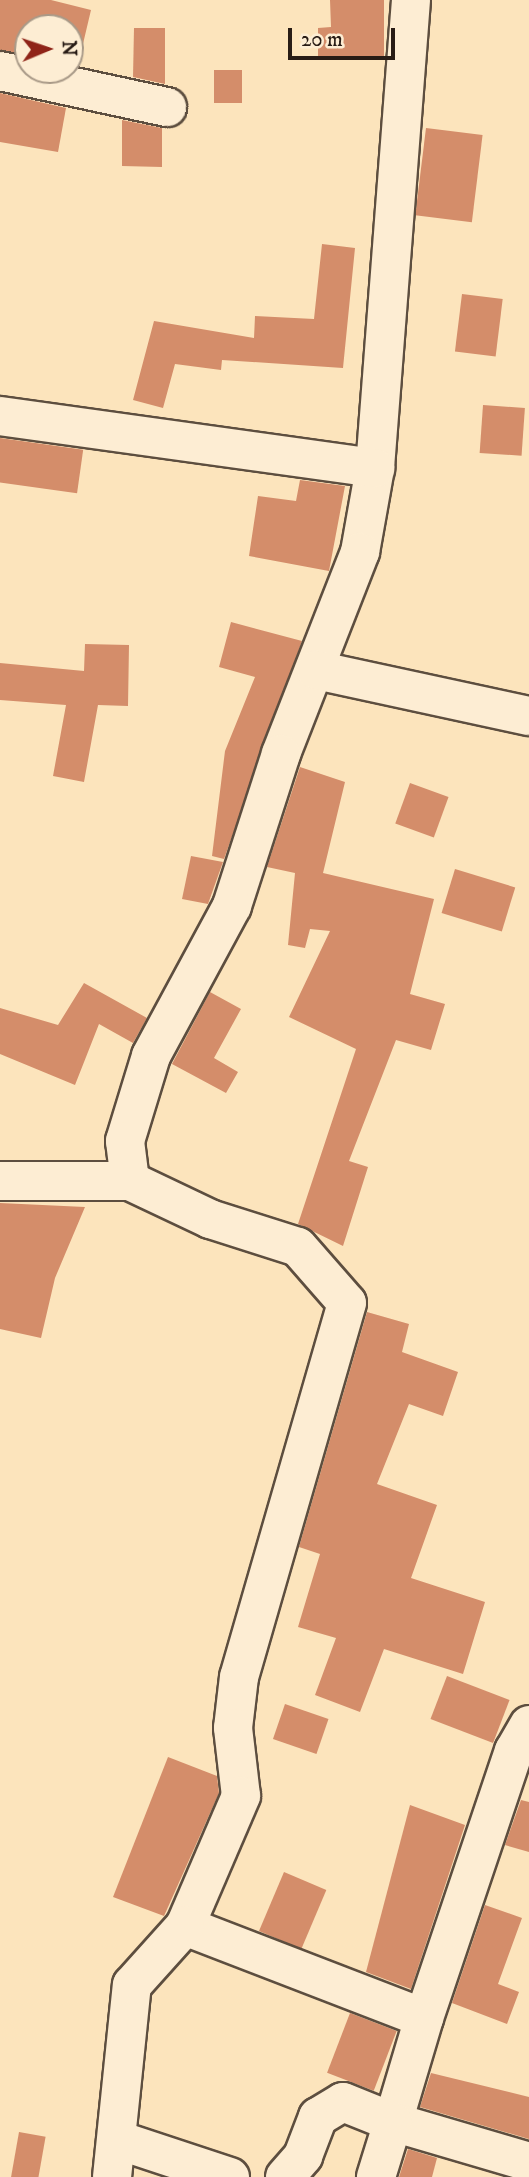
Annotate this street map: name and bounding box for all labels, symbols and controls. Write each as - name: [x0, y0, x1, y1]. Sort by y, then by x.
- north arrow: [14, 14, 84, 84]
- scale bar: [291, 14, 398, 58]
- text: 20 m: [301, 27, 343, 53]
- text: N: [57, 40, 80, 57]

